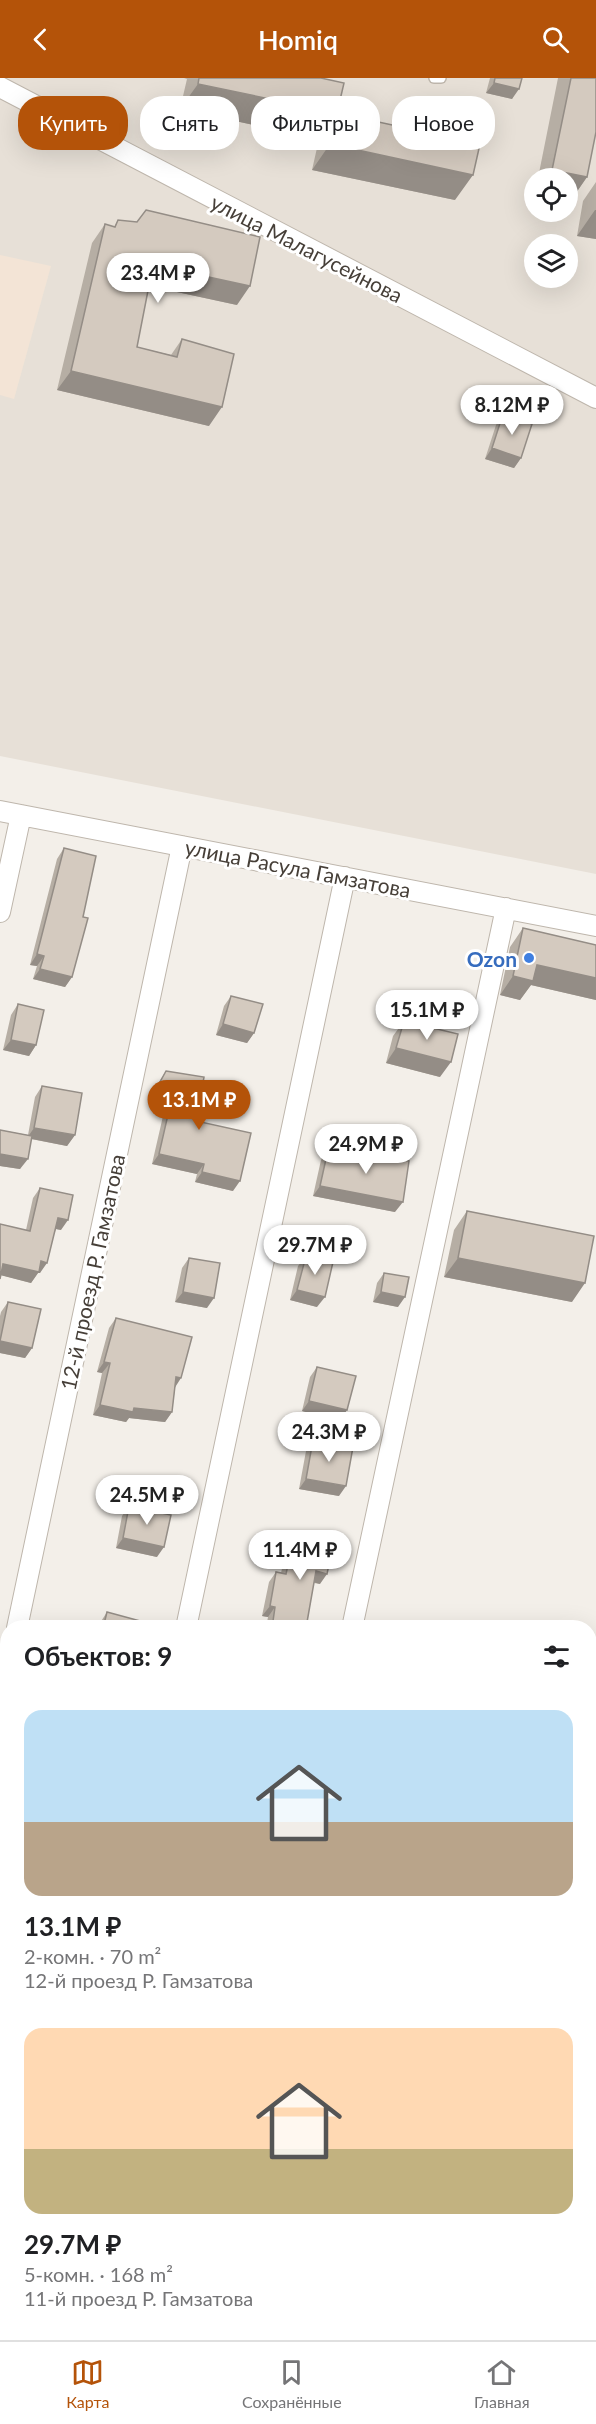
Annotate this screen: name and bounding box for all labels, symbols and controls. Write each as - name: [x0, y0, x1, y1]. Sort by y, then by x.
- icon: back: [24, 23, 57, 56]
- text: Homiq: [258, 23, 338, 56]
- icon: search: [539, 23, 572, 56]
- chip: Купить: [18, 96, 128, 150]
- chip: Снять: [140, 96, 239, 150]
- chip: Фильтры: [251, 96, 380, 150]
- chip: Новое: [392, 96, 495, 150]
- map controls: [524, 168, 578, 288]
- button: locate: [524, 168, 578, 222]
- street label: улица Малагусейнова: [207, 189, 407, 307]
- button: layers: [524, 234, 578, 288]
- pin: 23.4M ₽: [103, 253, 213, 304]
- text: 23.4M ₽: [121, 260, 195, 284]
- pin: 8.12M ₽: [457, 385, 567, 436]
- text: 8.12M ₽: [475, 392, 549, 416]
- street label: улица Расула Гамзатова: [183, 834, 413, 902]
- place label: Ozon: [467, 946, 517, 971]
- marker: Ozon: [522, 951, 536, 965]
- pin: 15.1M ₽: [372, 990, 482, 1041]
- text: 15.1M ₽: [390, 997, 464, 1021]
- pin: 13.1M ₽: [144, 1080, 254, 1131]
- text: 13.1M ₽: [162, 1087, 236, 1111]
- pin: 24.9M ₽: [311, 1124, 421, 1175]
- text: 24.9M ₽: [329, 1131, 403, 1155]
- street label: 12-й проезд Р. Гамзатова: [55, 1152, 129, 1392]
- pin: 29.7M ₽: [260, 1225, 370, 1276]
- text: 29.7M ₽: [278, 1232, 352, 1256]
- pin: 24.3M ₽: [274, 1412, 384, 1463]
- text: 24.3M ₽: [292, 1419, 366, 1443]
- pin: 24.5M ₽: [92, 1475, 202, 1526]
- text: 24.5M ₽: [110, 1482, 184, 1506]
- pin: 11.4M ₽: [245, 1530, 355, 1581]
- text: 11.4M ₽: [263, 1537, 337, 1561]
- text: Объектов: 9: [24, 1640, 172, 1672]
- icon: filters: [540, 1640, 573, 1673]
- icon: home: [245, 1749, 353, 1857]
- text: 13.1M ₽: [24, 1910, 121, 1942]
- text: 2-комн. · 70 m²: [24, 1944, 161, 1968]
- text: 12-й проезд Р. Гамзатова: [24, 1968, 253, 1992]
- icon: home: [245, 2067, 353, 2175]
- text: 29.7M ₽: [24, 2228, 121, 2260]
- text: 5-комн. · 168 m²: [24, 2262, 173, 2286]
- text: 11-й проезд Р. Гамзатова: [24, 2286, 253, 2310]
- tab: Карта: [66, 2356, 110, 2411]
- tab: Сохранённые: [242, 2356, 342, 2411]
- tab: Главная: [474, 2356, 530, 2411]

